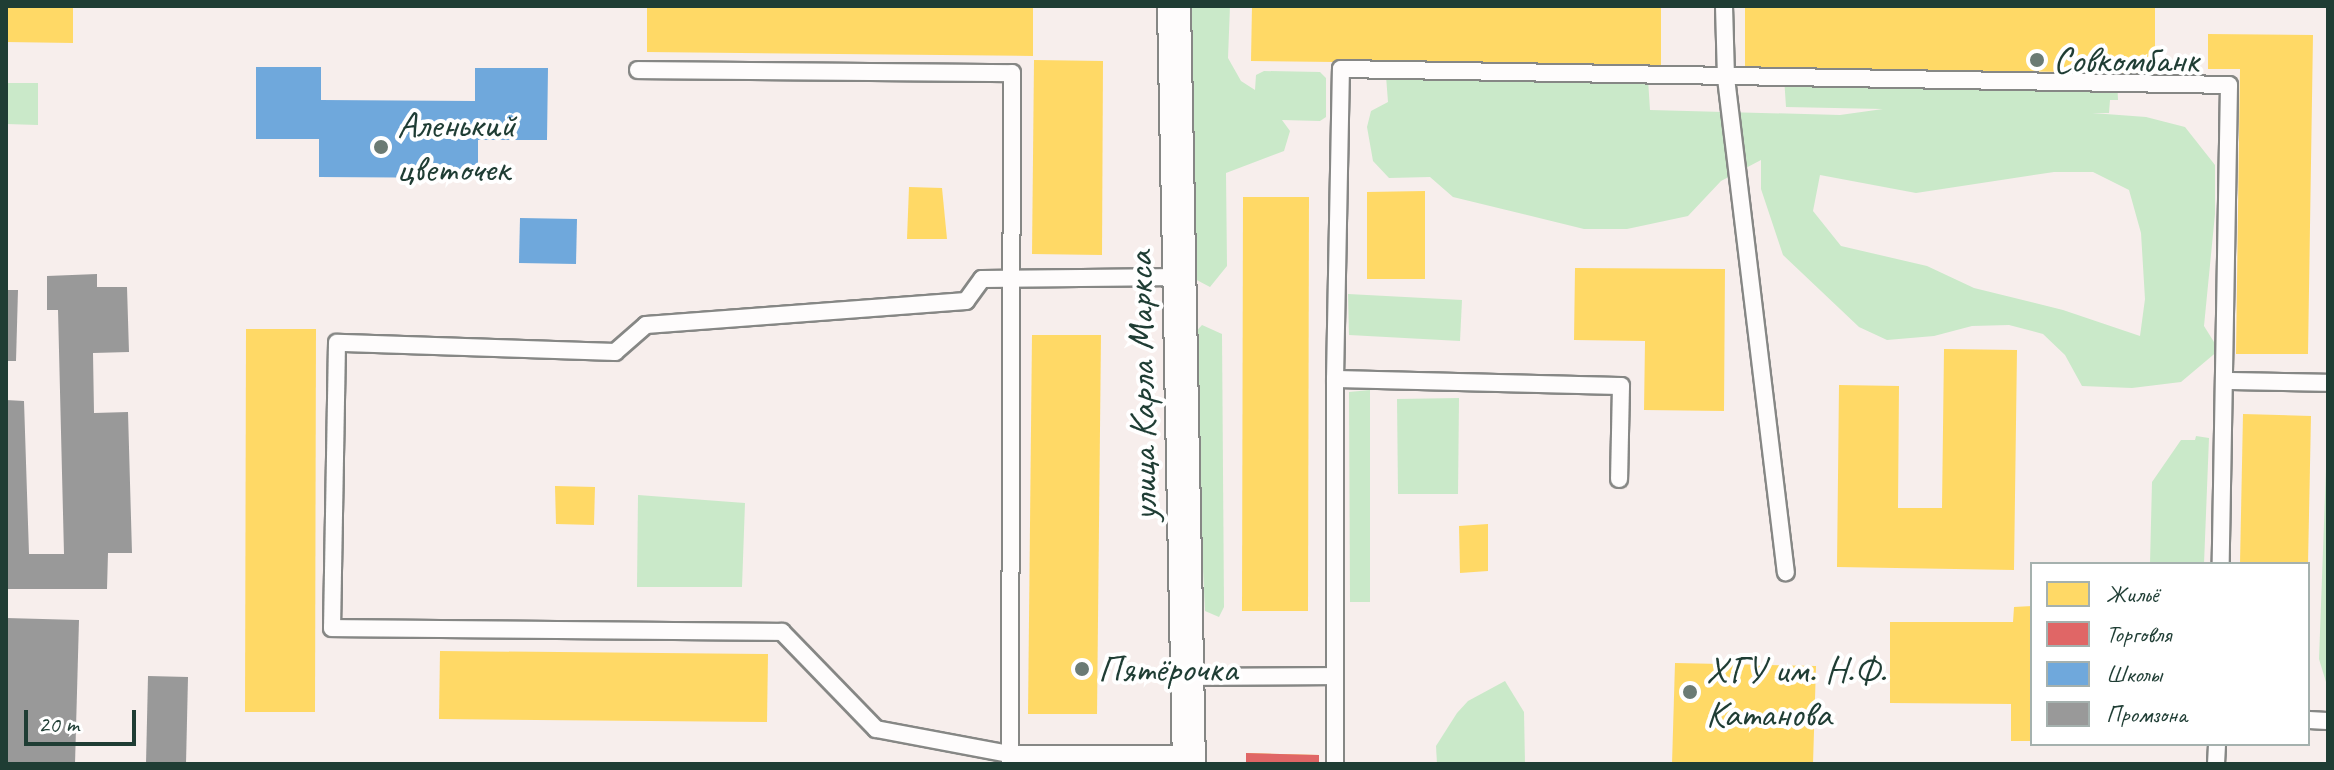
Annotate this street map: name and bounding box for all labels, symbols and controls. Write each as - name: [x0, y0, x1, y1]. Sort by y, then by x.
- place label: Совкомбанк: [2053, 37, 2199, 83]
- marker: Совкомбанк: [2028, 51, 2046, 69]
- place label: Аленький цветочек: [397, 102, 516, 192]
- marker: Аленький цветочек: [372, 138, 390, 156]
- street label: улица Карла Маркса: [1117, 252, 1167, 520]
- legend: [2030, 562, 2310, 746]
- text: Жильё: [2106, 579, 2158, 609]
- text: Торговля: [2106, 619, 2171, 649]
- place label: Пятёрочка: [1098, 646, 1237, 692]
- place label: ХГУ им. Н.Ф. Катанова: [1706, 647, 1886, 736]
- text: Школы: [2106, 659, 2162, 689]
- marker: Пятёрочка: [1073, 660, 1091, 678]
- marker: ХГУ им. Н.Ф. Катанова: [1681, 683, 1699, 701]
- scale bar: [28, 694, 140, 744]
- text: Промзона: [2106, 699, 2187, 729]
- text: 20 m: [38, 709, 79, 739]

